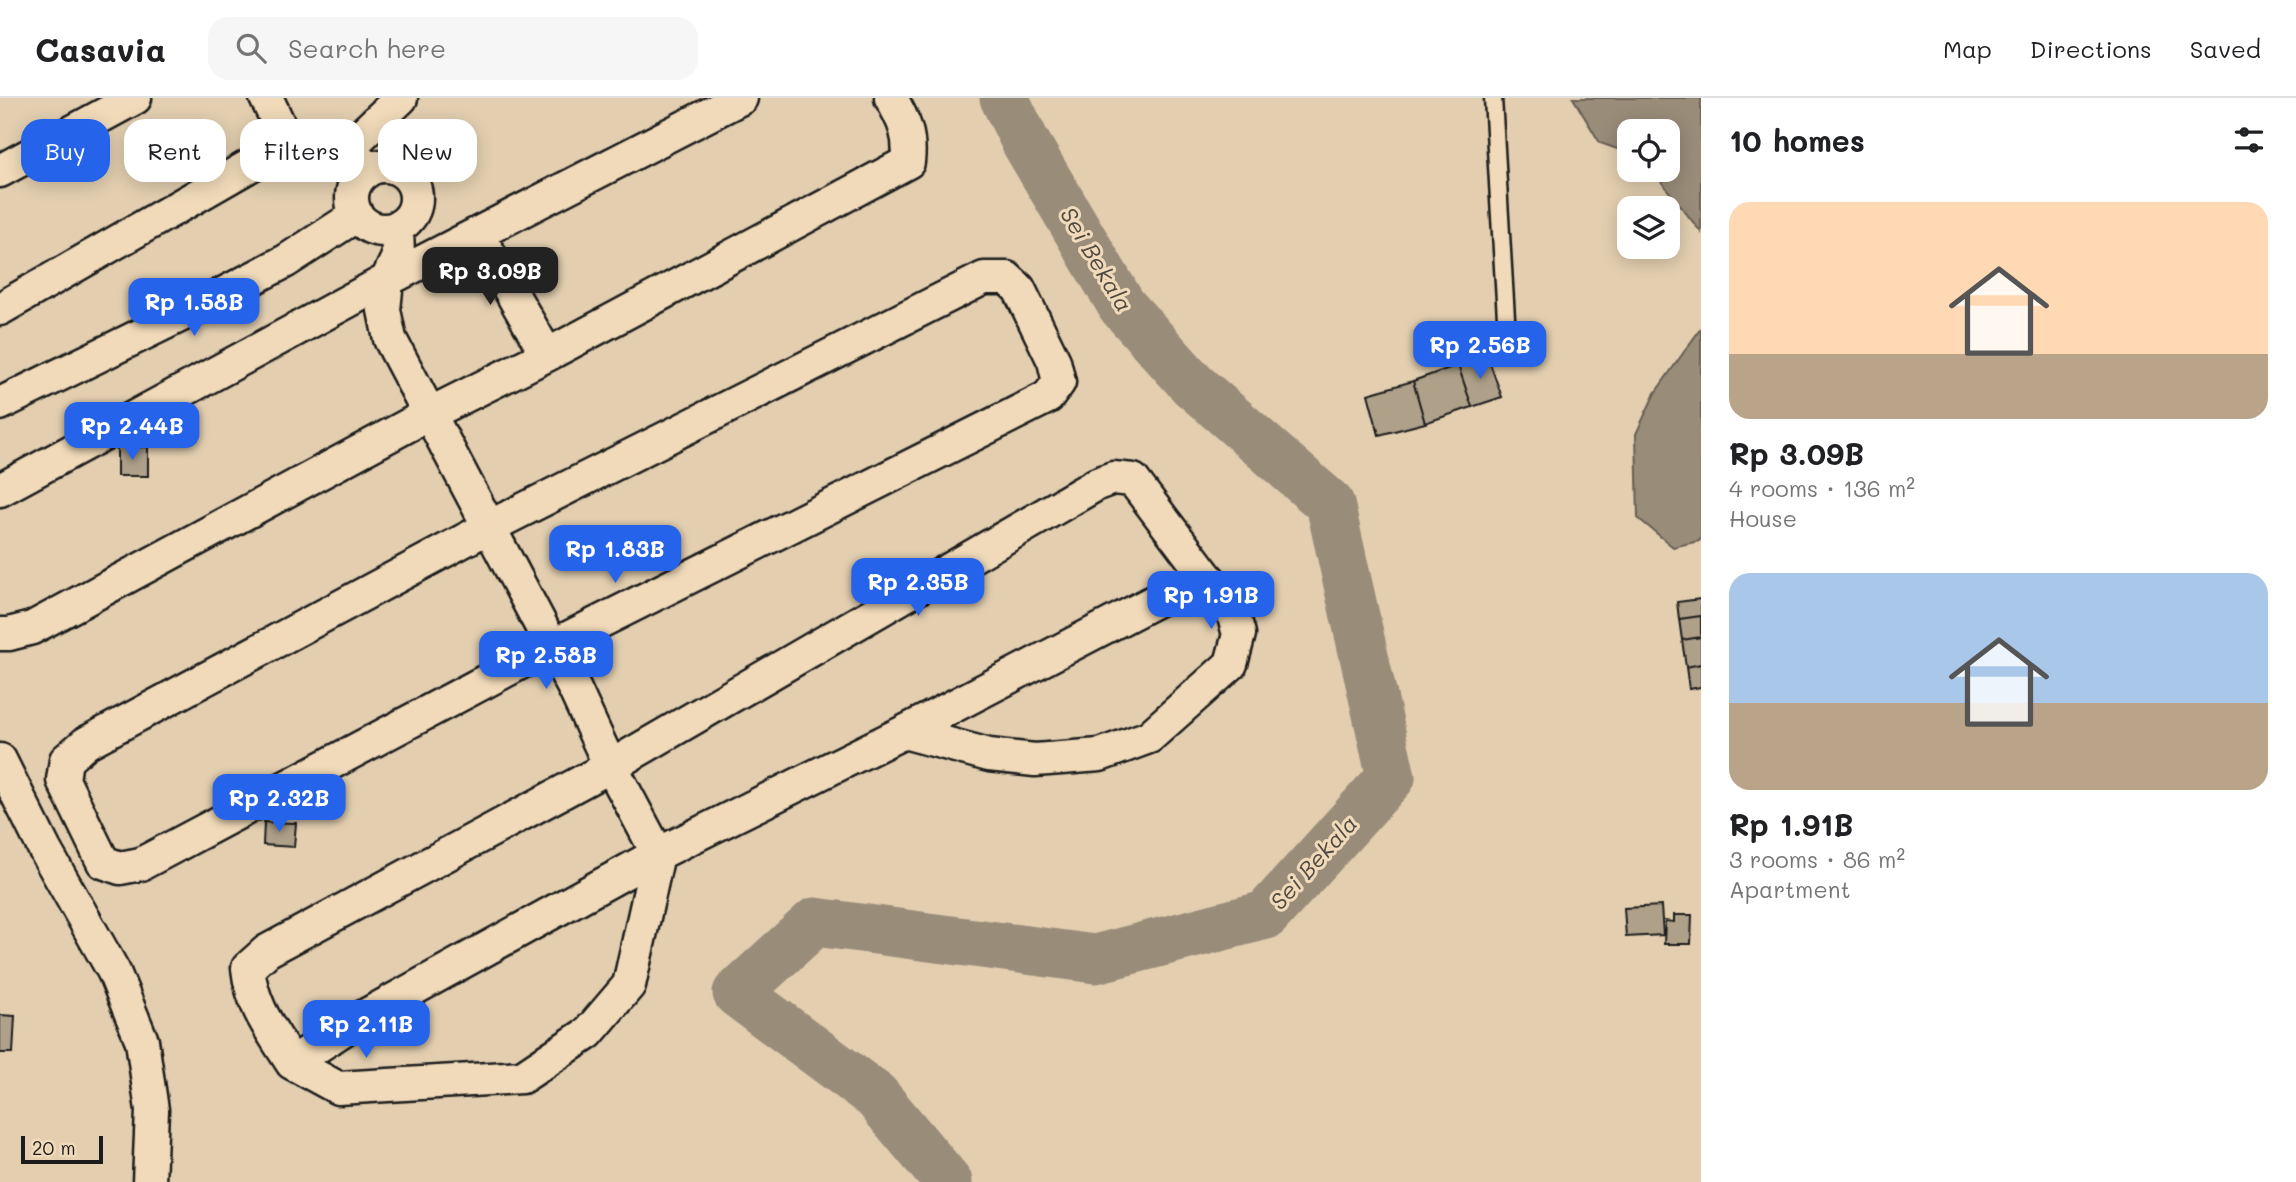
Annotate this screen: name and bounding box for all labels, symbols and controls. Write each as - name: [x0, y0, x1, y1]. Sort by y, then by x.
- search box: [208, 17, 698, 80]
- text: Casavia: [35, 27, 166, 70]
- icon: search: [232, 29, 270, 67]
- text: Search here: [288, 31, 446, 65]
- text: Map: [1943, 33, 1992, 64]
- text: Directions: [2030, 33, 2152, 64]
- text: Saved: [2190, 33, 2261, 64]
- chip: Buy: [21, 119, 110, 182]
- chip: Rent: [124, 119, 226, 182]
- chip: Filters: [240, 119, 364, 182]
- chip: New: [378, 119, 477, 182]
- map controls: [1617, 119, 1680, 259]
- button: locate: [1617, 119, 1680, 182]
- text: 10 homes: [1729, 120, 1865, 160]
- icon: filters: [2230, 121, 2268, 159]
- button: layers: [1617, 196, 1680, 259]
- water label: Sei Bekala: [1054, 201, 1140, 317]
- pin: Rp 3.09B: [418, 248, 562, 307]
- icon: home: [1936, 248, 2062, 374]
- text: Rp 3.09B: [438, 255, 542, 285]
- pin: Rp 1.58B: [122, 278, 266, 338]
- text: Rp 1.58B: [144, 286, 244, 316]
- pin: Rp 2.56B: [1408, 322, 1552, 381]
- text: Rp 2.56B: [1429, 329, 1531, 359]
- pin: Rp 2.44B: [60, 402, 204, 462]
- text: Rp 2.44B: [80, 410, 184, 440]
- text: Rp 3.09B: [1729, 433, 1864, 473]
- text: 4 rooms · 136 m²: [1729, 473, 1915, 503]
- text: House: [1729, 503, 1797, 533]
- pin: Rp 1.83B: [543, 526, 687, 585]
- text: Rp 1.83B: [565, 533, 665, 563]
- pin: Rp 2.35B: [846, 559, 990, 618]
- text: Rp 2.35B: [867, 566, 969, 596]
- pin: Rp 1.91B: [1139, 572, 1283, 631]
- text: Rp 1.91B: [1163, 579, 1259, 609]
- icon: home: [1936, 619, 2062, 745]
- pin: Rp 2.58B: [474, 632, 618, 691]
- text: Rp 2.58B: [495, 639, 597, 669]
- pin: Rp 2.32B: [207, 774, 351, 834]
- text: Rp 2.32B: [229, 782, 329, 812]
- text: Rp 1.91B: [1729, 804, 1854, 844]
- water label: Sei Bekala: [1263, 809, 1363, 915]
- text: 3 rooms · 86 m²: [1729, 844, 1905, 874]
- text: Apartment: [1729, 874, 1851, 904]
- pin: Rp 2.11B: [294, 1000, 438, 1060]
- text: Rp 2.11B: [319, 1008, 413, 1038]
- scale bar: [21, 1133, 103, 1165]
- text: 20 m: [32, 1135, 76, 1160]

